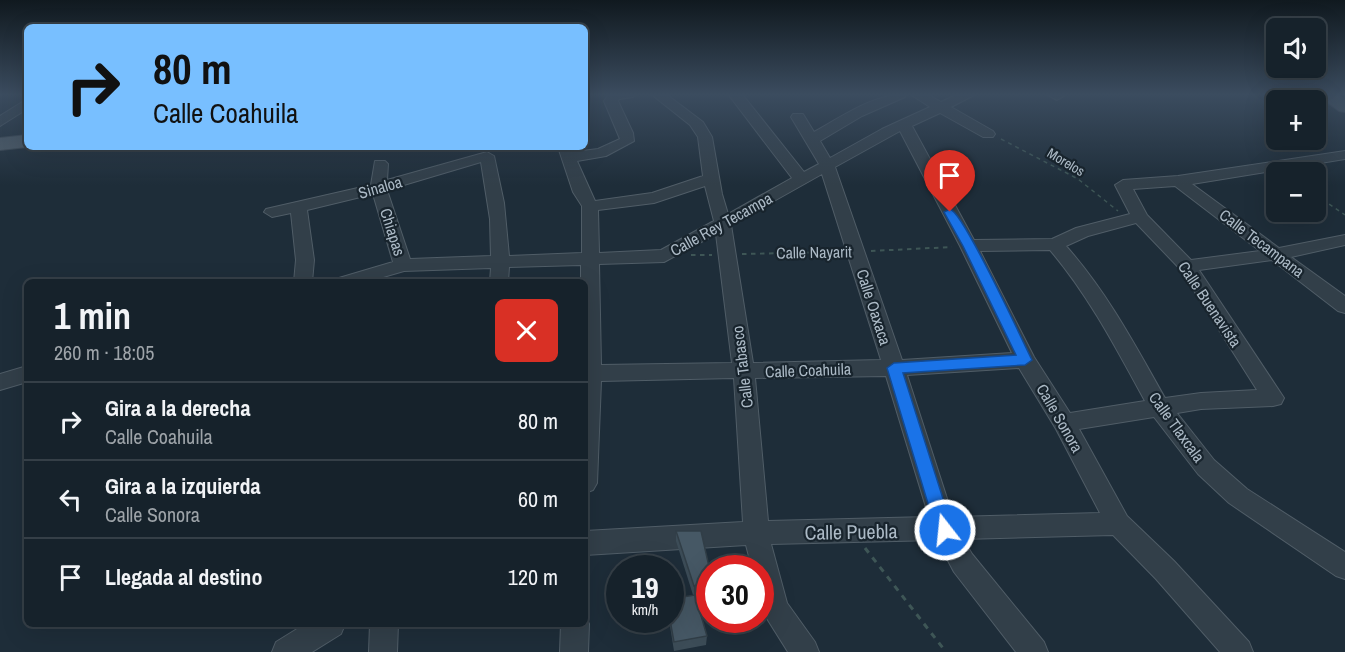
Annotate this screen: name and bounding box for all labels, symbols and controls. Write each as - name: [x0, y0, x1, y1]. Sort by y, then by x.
- map controls: [1266, 18, 1326, 222]
- button: sound: [1266, 18, 1326, 78]
- text: 80 m: [153, 41, 232, 97]
- icon: right: [54, 48, 132, 126]
- button: +: [1266, 90, 1326, 150]
- text: Calle Coahuila: [153, 95, 298, 131]
- street label: Morelos: [1044, 144, 1088, 180]
- pin: [924, 150, 975, 212]
- icon: arrive: [933, 159, 966, 192]
- button: −: [1266, 162, 1326, 222]
- street label: Sinaloa: [356, 170, 405, 204]
- street label: Calle Rey Tecampa: [666, 187, 777, 261]
- street label: Calle Tecampana: [1215, 204, 1310, 283]
- street label: Chiapas: [375, 205, 411, 259]
- street label: Calle Nayarit: [776, 240, 852, 264]
- street label: Calle Buenavista: [1173, 257, 1247, 352]
- street label: Calle Oaxaca: [851, 266, 897, 349]
- text: 1 min: [54, 292, 131, 340]
- button: close: [495, 299, 558, 362]
- street label: Calle Tabasco: [726, 325, 758, 409]
- text: 260 m · 18:05: [54, 339, 154, 366]
- street label: Calle Coahuila: [765, 357, 852, 382]
- street label: Calle Sonora: [1032, 380, 1089, 457]
- street label: Calle Tlaxcala: [1144, 387, 1210, 467]
- text: Gira a la derecha: [105, 393, 250, 423]
- icon: right: [54, 405, 87, 438]
- text: 80 m: [518, 406, 558, 436]
- text: Calle Coahuila: [105, 423, 213, 450]
- text: Gira a la izquierda: [105, 471, 260, 501]
- icon: left: [54, 483, 87, 516]
- text: 60 m: [518, 484, 558, 514]
- position arrow: [913, 498, 977, 562]
- text: Calle Sonora: [105, 501, 200, 528]
- street label: Calle Puebla: [804, 517, 898, 546]
- speed limit sign: 30: [696, 555, 774, 633]
- icon: arrive: [54, 561, 87, 594]
- text: Llegada al destino: [105, 562, 262, 592]
- text: 120 m: [508, 562, 558, 592]
- text: 19: [631, 567, 659, 607]
- text: km/h: [632, 599, 658, 620]

